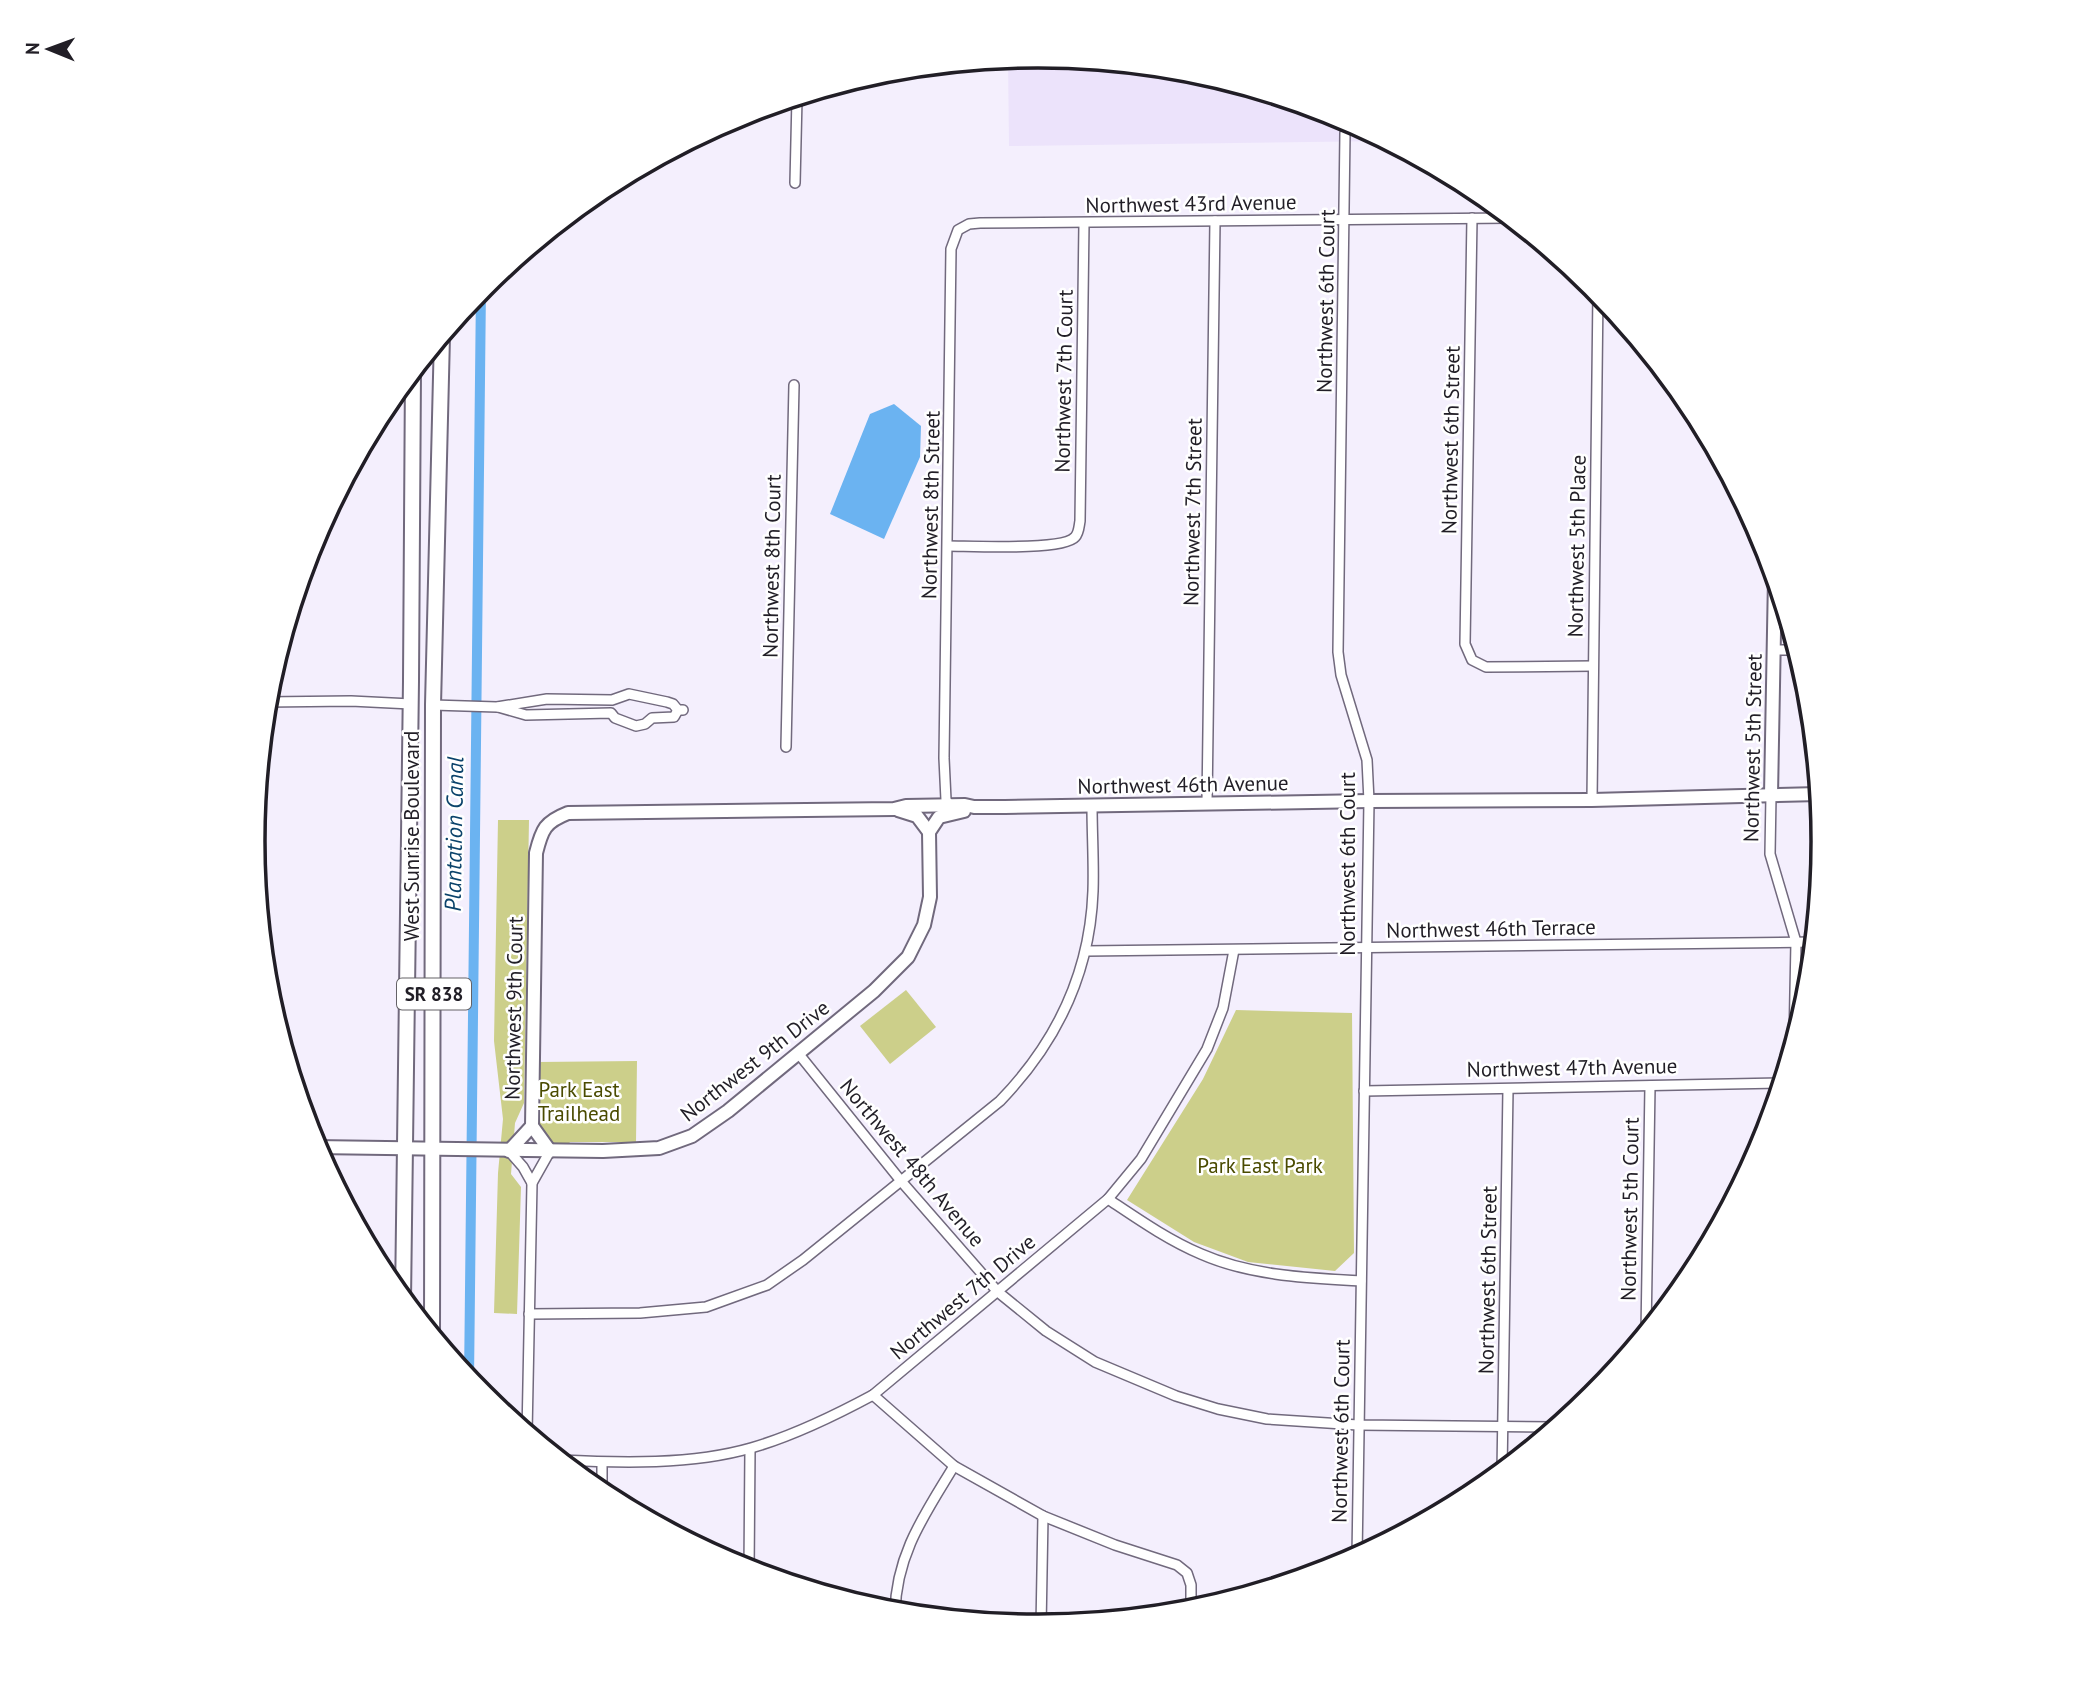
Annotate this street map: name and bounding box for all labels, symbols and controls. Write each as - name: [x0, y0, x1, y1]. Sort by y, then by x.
- north arrow: [14, 14, 84, 84]
- text: N: [20, 42, 44, 55]
- street label: Northwest 43rd Avenue: [1085, 188, 1297, 219]
- street label: Northwest 6th Court: [1310, 209, 1341, 393]
- street label: Northwest 7th Court: [1048, 289, 1079, 473]
- street label: Northwest 6th Street: [1435, 346, 1466, 534]
- street label: Northwest 8th Street: [915, 411, 946, 599]
- street label: Northwest 7th Street: [1177, 418, 1208, 606]
- street label: Northwest 5th Place: [1561, 454, 1592, 638]
- street label: Northwest 8th Court: [756, 474, 787, 658]
- street label: Northwest 5th Street: [1737, 654, 1768, 842]
- street label: West Sunrise Boulevard: [398, 731, 425, 941]
- water label: Plantation Canal: [438, 756, 469, 912]
- street label: Northwest 46th Avenue: [1077, 769, 1289, 800]
- street label: Northwest 6th Court: [1334, 772, 1361, 956]
- street label: Northwest 46th Terrace: [1386, 913, 1596, 944]
- street label: Northwest 9th Court: [498, 916, 529, 1100]
- road number: SR 838: [397, 978, 471, 1010]
- street label: Northwest 9th Drive: [675, 994, 835, 1127]
- street label: Northwest 47th Avenue: [1466, 1052, 1678, 1083]
- street label: Northwest 48th Avenue: [834, 1073, 991, 1252]
- park label: Park East Trailhead: [538, 1076, 620, 1127]
- street label: Northwest 5th Court: [1614, 1117, 1645, 1301]
- park label: Park East Park: [1197, 1152, 1323, 1179]
- street label: Northwest 6th Street: [1472, 1186, 1503, 1374]
- street label: Northwest 7th Drive: [885, 1228, 1041, 1365]
- street label: Northwest 6th Court: [1325, 1339, 1356, 1523]

